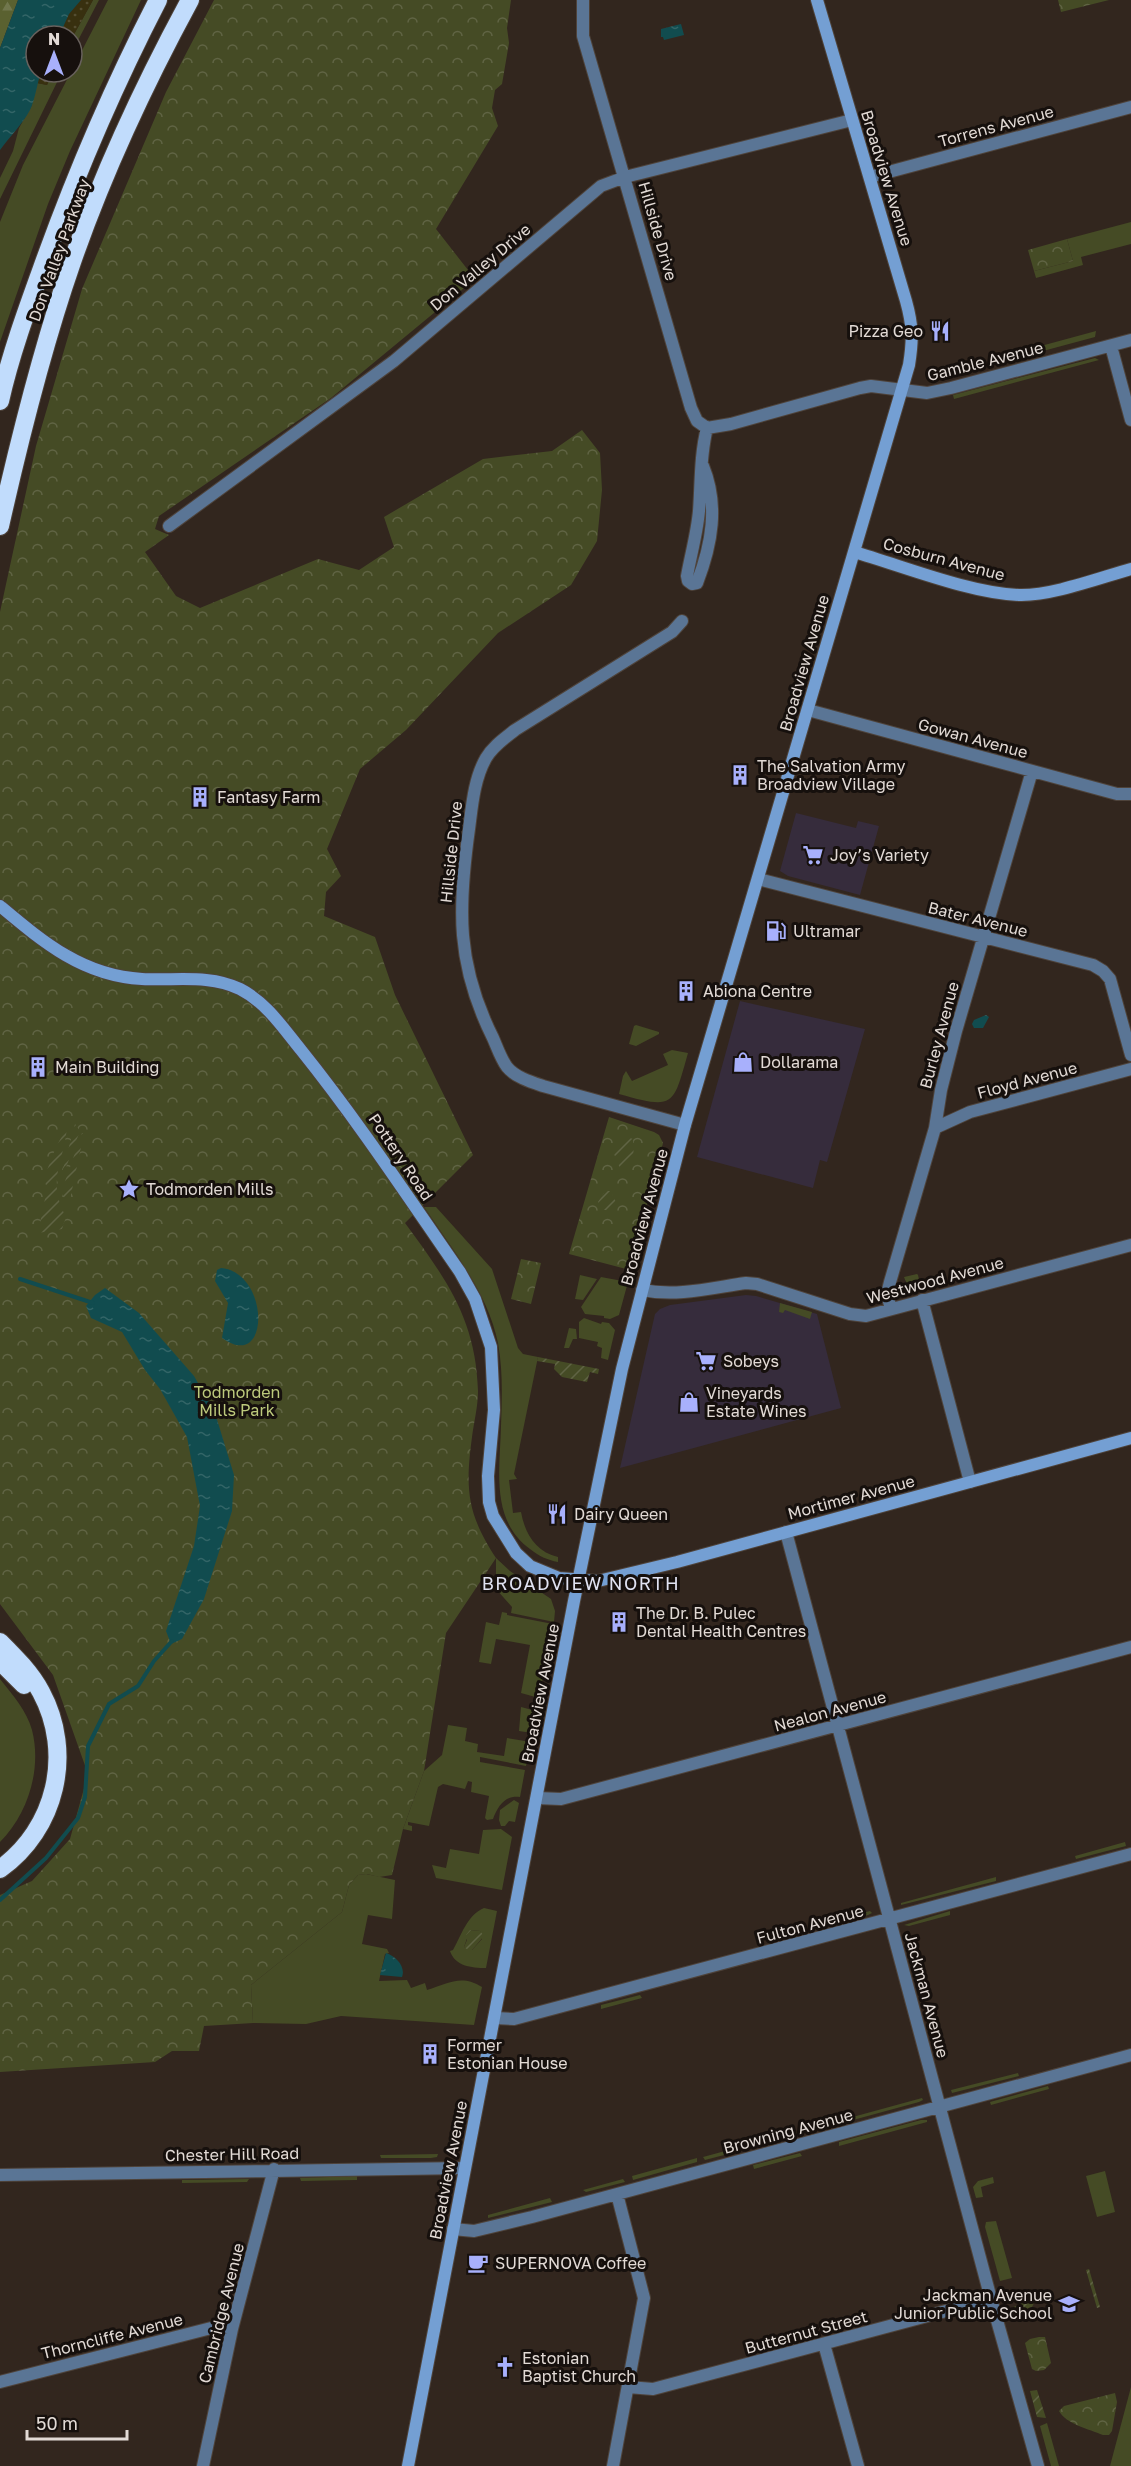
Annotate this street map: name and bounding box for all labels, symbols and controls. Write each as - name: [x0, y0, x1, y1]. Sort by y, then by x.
- north arrow: [24, 24, 84, 84]
- text: N: [48, 29, 60, 49]
- street label: Torrens Avenue: [936, 101, 1056, 151]
- street label: Broadview Avenue: [857, 108, 917, 248]
- street label: Don Valley Parkway: [24, 176, 94, 324]
- street label: Hillside Drive: [634, 179, 682, 283]
- street label: Don Valley Drive: [426, 219, 534, 315]
- restaurant icon: Pizza Geo: [928, 319, 952, 343]
- place label: Pizza Geo: [849, 321, 923, 341]
- street label: Gamble Avenue: [925, 337, 1045, 385]
- street label: Cosburn Avenue: [881, 533, 1007, 585]
- street label: Broadview Avenue: [775, 592, 833, 734]
- street label: Gowan Avenue: [916, 714, 1030, 762]
- place label: The Salvation Army Broadview Village: [757, 756, 905, 794]
- building icon: The Salvation Army Broadview Village: [728, 763, 752, 787]
- building icon: Fantasy Farm: [188, 785, 212, 809]
- place label: Fantasy Farm: [217, 787, 320, 807]
- street label: Hillside Drive: [436, 800, 466, 904]
- supermarket icon: Joy’s Variety: [801, 843, 825, 867]
- place label: Joy’s Variety: [830, 845, 929, 865]
- street label: Bater Avenue: [926, 897, 1030, 941]
- fuel station icon: Ultramar: [764, 919, 788, 943]
- place label: Ultramar: [793, 921, 860, 941]
- building icon: Abiona Centre: [674, 979, 698, 1003]
- street label: Burley Avenue: [915, 979, 963, 1091]
- place label: Abiona Centre: [703, 981, 812, 1001]
- shop icon: Dollarama: [731, 1050, 755, 1074]
- place label: Dollarama: [760, 1052, 838, 1072]
- building icon: Main Building: [26, 1055, 50, 1079]
- place label: Main Building: [55, 1057, 159, 1077]
- street label: Floyd Avenue: [975, 1057, 1079, 1103]
- street label: Pottery Road: [365, 1110, 437, 1204]
- street label: Broadview Avenue: [616, 1146, 672, 1288]
- place icon: Todmorden Mills: [117, 1177, 141, 1201]
- place label: Todmorden Mills: [146, 1179, 274, 1199]
- street label: Westwood Avenue: [864, 1252, 1006, 1308]
- supermarket icon: Sobeys: [694, 1349, 718, 1373]
- place label: Sobeys: [723, 1351, 779, 1371]
- park label: Todmorden Mills Park: [194, 1382, 280, 1420]
- place label: Vineyards Estate Wines: [706, 1383, 806, 1421]
- shop icon: Vineyards Estate Wines: [677, 1390, 701, 1414]
- street label: Mortimer Avenue: [785, 1470, 917, 1524]
- restaurant icon: Dairy Queen: [545, 1502, 569, 1526]
- place label: Dairy Queen: [574, 1504, 668, 1524]
- district label: BROADVIEW NORTH: [482, 1572, 680, 1594]
- place label: The Dr. B. Pulec Dental Health Centres: [636, 1603, 806, 1641]
- building icon: The Dr. B. Pulec Dental Health Centres: [607, 1610, 631, 1634]
- street label: Broadview Avenue: [517, 1622, 563, 1764]
- street label: Nealon Avenue: [772, 1686, 888, 1736]
- street label: Fulton Avenue: [754, 1900, 866, 1948]
- street label: Jackman Avenue: [901, 1930, 953, 2060]
- place label: Former Estonian House: [447, 2035, 567, 2073]
- building icon: Former Estonian House: [418, 2042, 442, 2066]
- street label: Broadview Avenue: [425, 2099, 471, 2241]
- street label: Browning Avenue: [721, 2104, 855, 2158]
- street label: Chester Hill Road: [165, 2143, 299, 2165]
- street label: Cambridge Avenue: [194, 2241, 248, 2385]
- cafe icon: SUPERNOVA Coffee: [466, 2251, 490, 2275]
- place label: SUPERNOVA Coffee: [495, 2253, 646, 2273]
- place label: Jackman Avenue Junior Public School: [894, 2285, 1052, 2323]
- school or university icon: Jackman Avenue Junior Public School: [1057, 2292, 1081, 2316]
- street label: Butternut Street: [743, 2306, 869, 2358]
- street label: Thorncliffe Avenue: [39, 2309, 185, 2363]
- place label: Estonian Baptist Church: [522, 2348, 636, 2386]
- church icon: Estonian Baptist Church: [493, 2355, 517, 2379]
- scale bar: [27, 2403, 128, 2441]
- text: 50 m: [36, 2412, 78, 2434]

